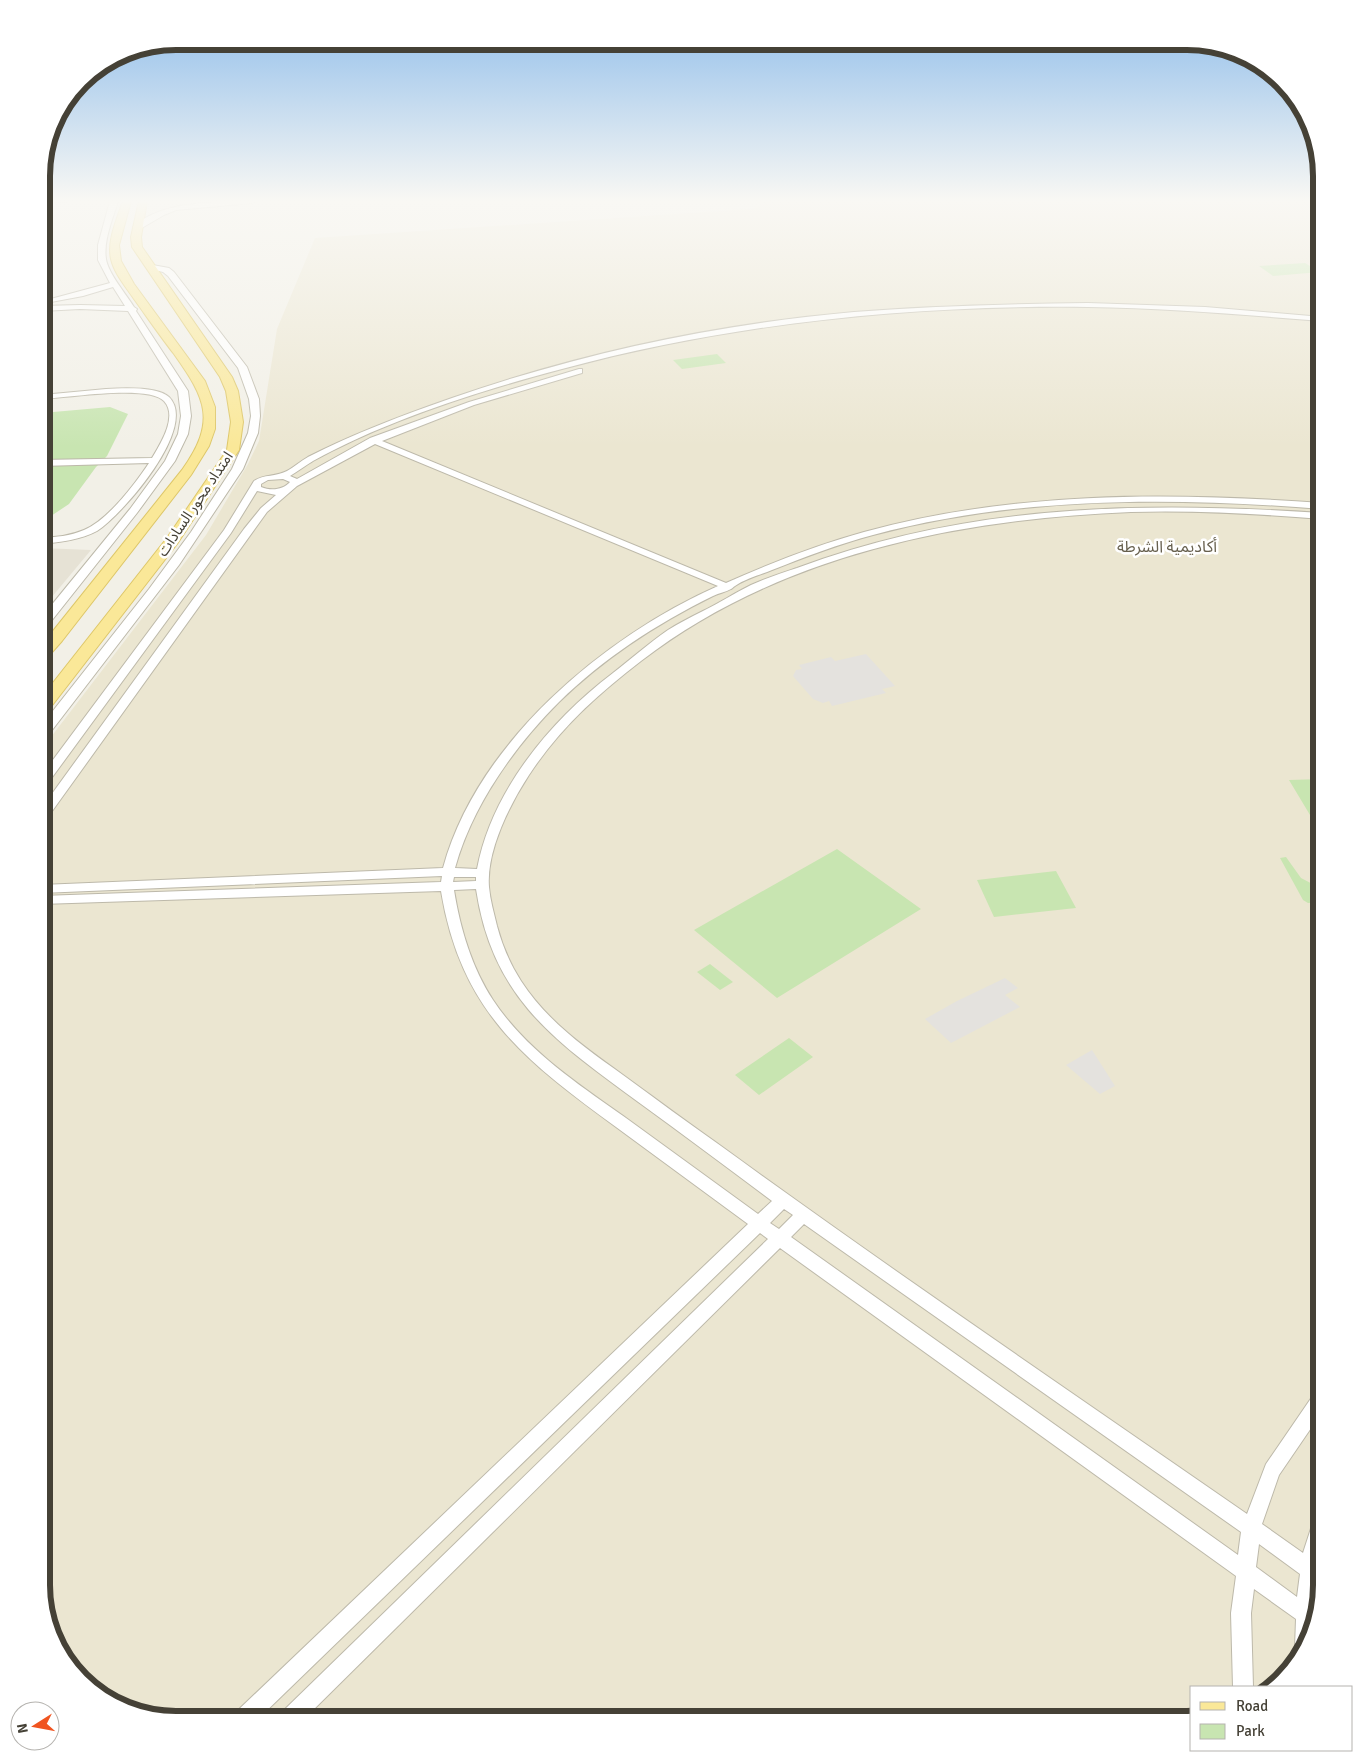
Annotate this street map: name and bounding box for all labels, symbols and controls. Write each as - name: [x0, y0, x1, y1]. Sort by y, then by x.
- street label: امتداد محور السادات: [153, 448, 237, 560]
- district label: أكاديمية الشرطة: [1117, 537, 1217, 557]
- legend: [1190, 1686, 1353, 1751]
- text: Road: [1236, 1697, 1268, 1715]
- north arrow: [10, 1701, 60, 1751]
- text: N: [13, 1722, 32, 1735]
- text: Park: [1236, 1722, 1265, 1740]

